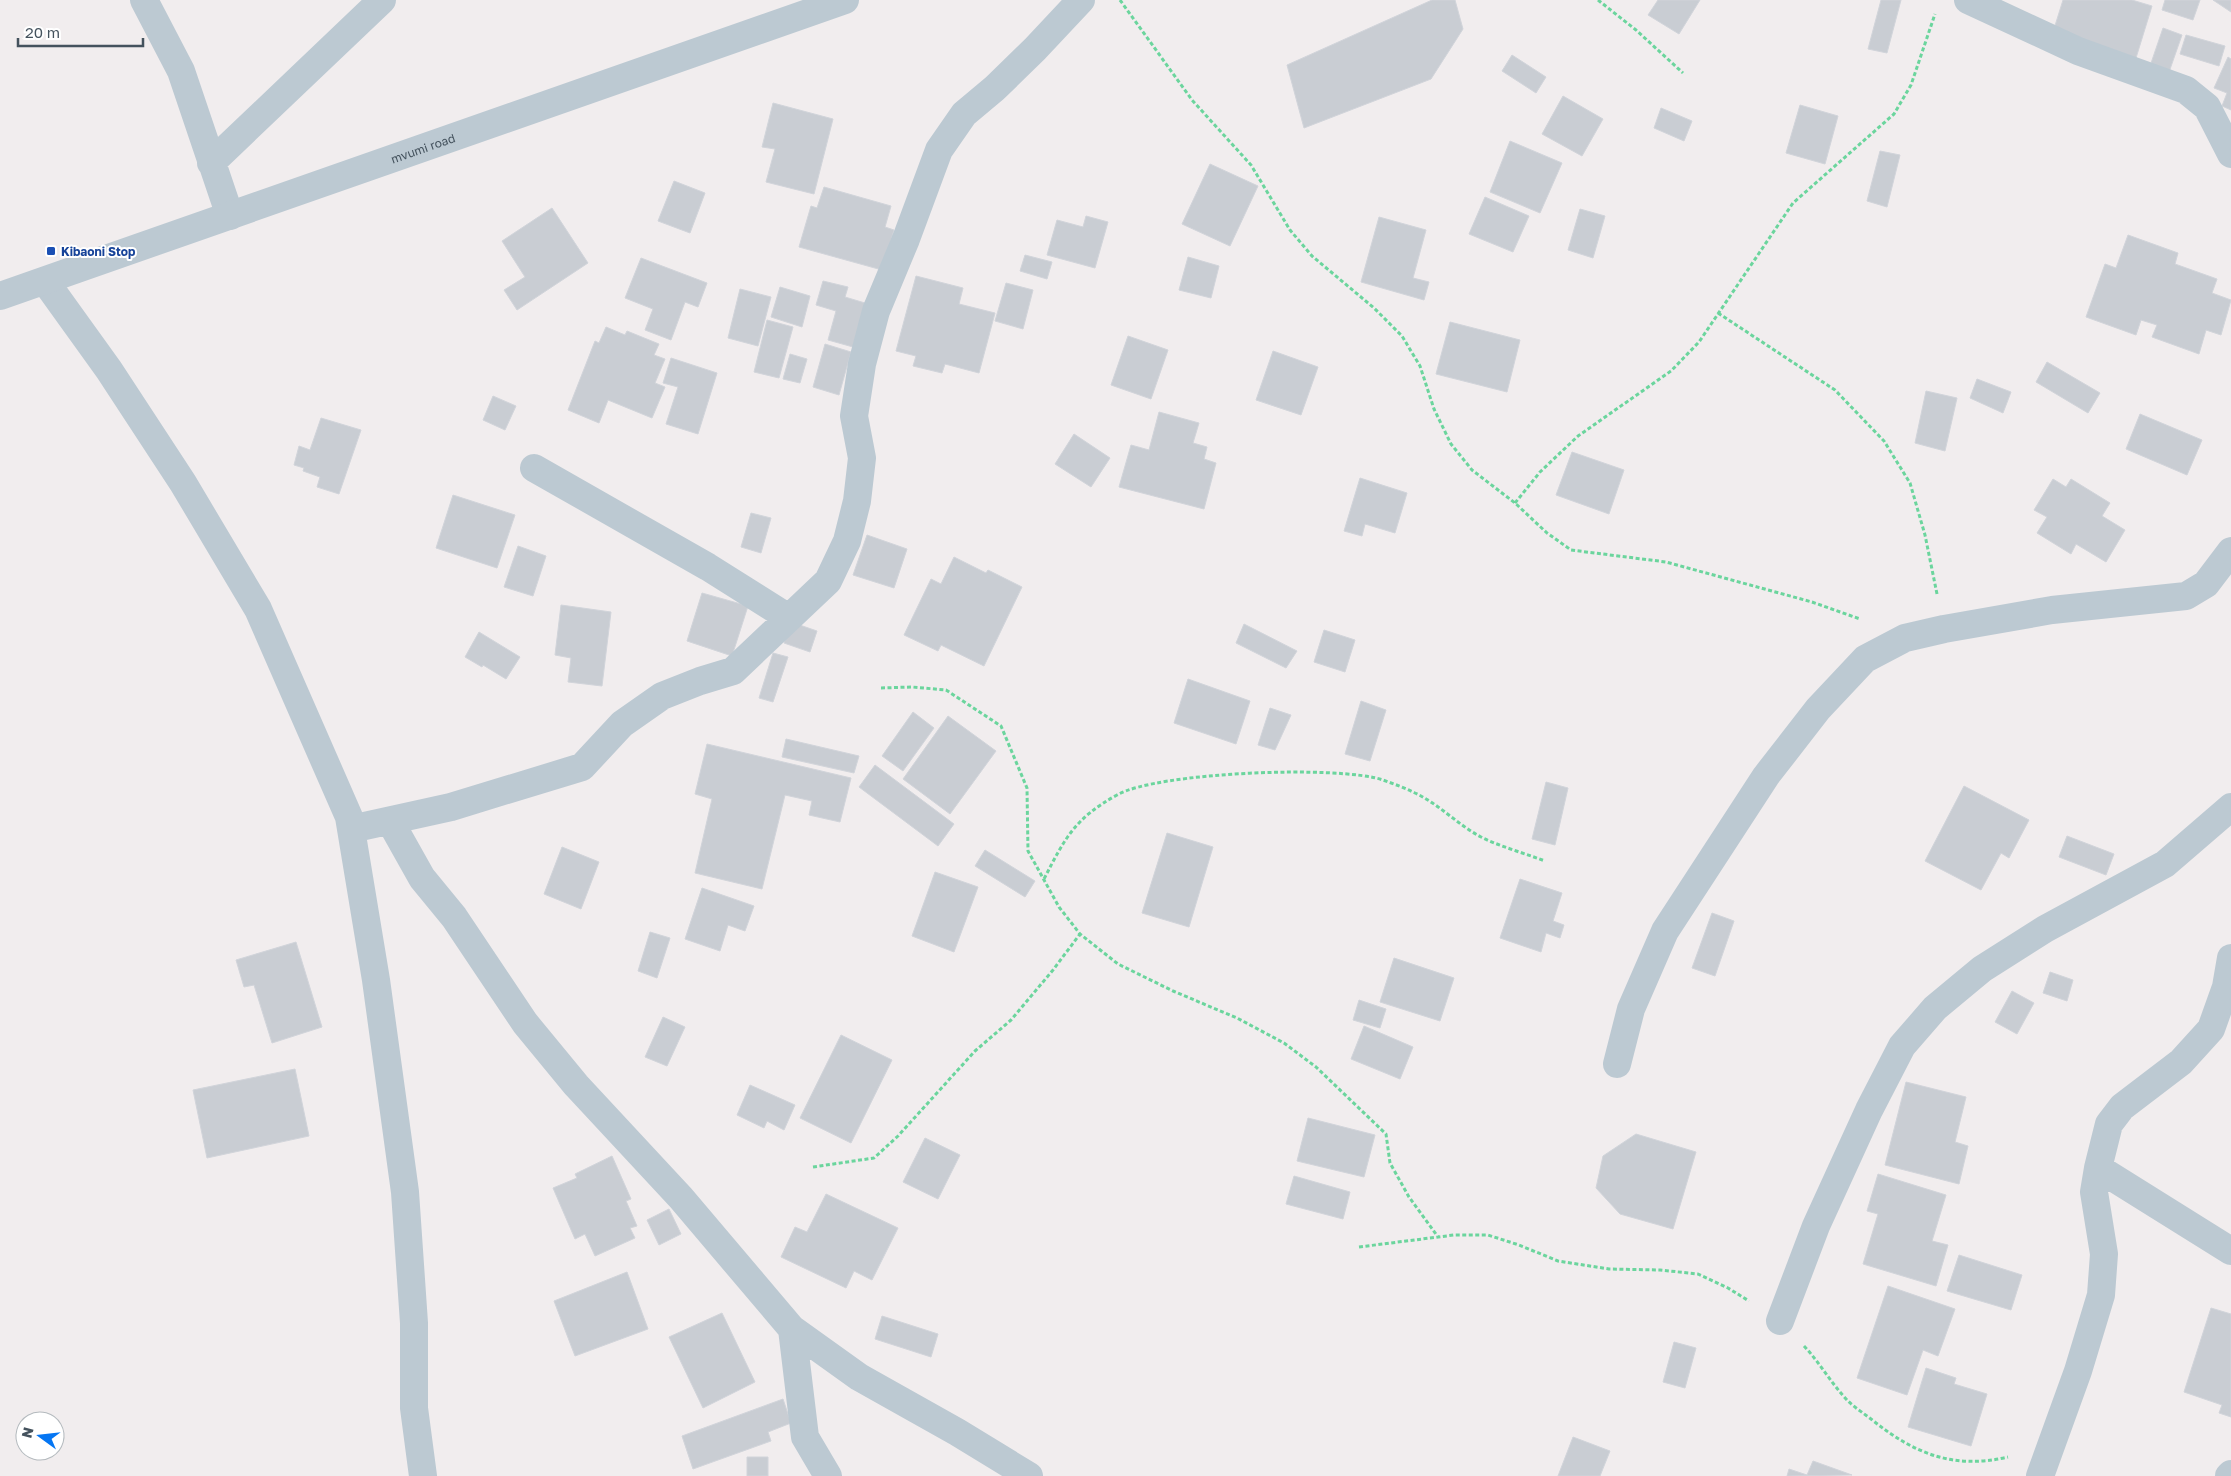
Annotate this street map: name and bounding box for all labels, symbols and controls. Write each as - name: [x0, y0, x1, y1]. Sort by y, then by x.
- scale bar: [18, 15, 142, 47]
- text: 20 m: [25, 23, 60, 41]
- street label: mvumi road: [389, 130, 457, 166]
- place label: Kibaoni Stop: [61, 244, 136, 259]
- marker: Kibaoni Stop: [45, 245, 57, 257]
- north arrow: [15, 1411, 65, 1461]
- text: N: [17, 1425, 37, 1440]

